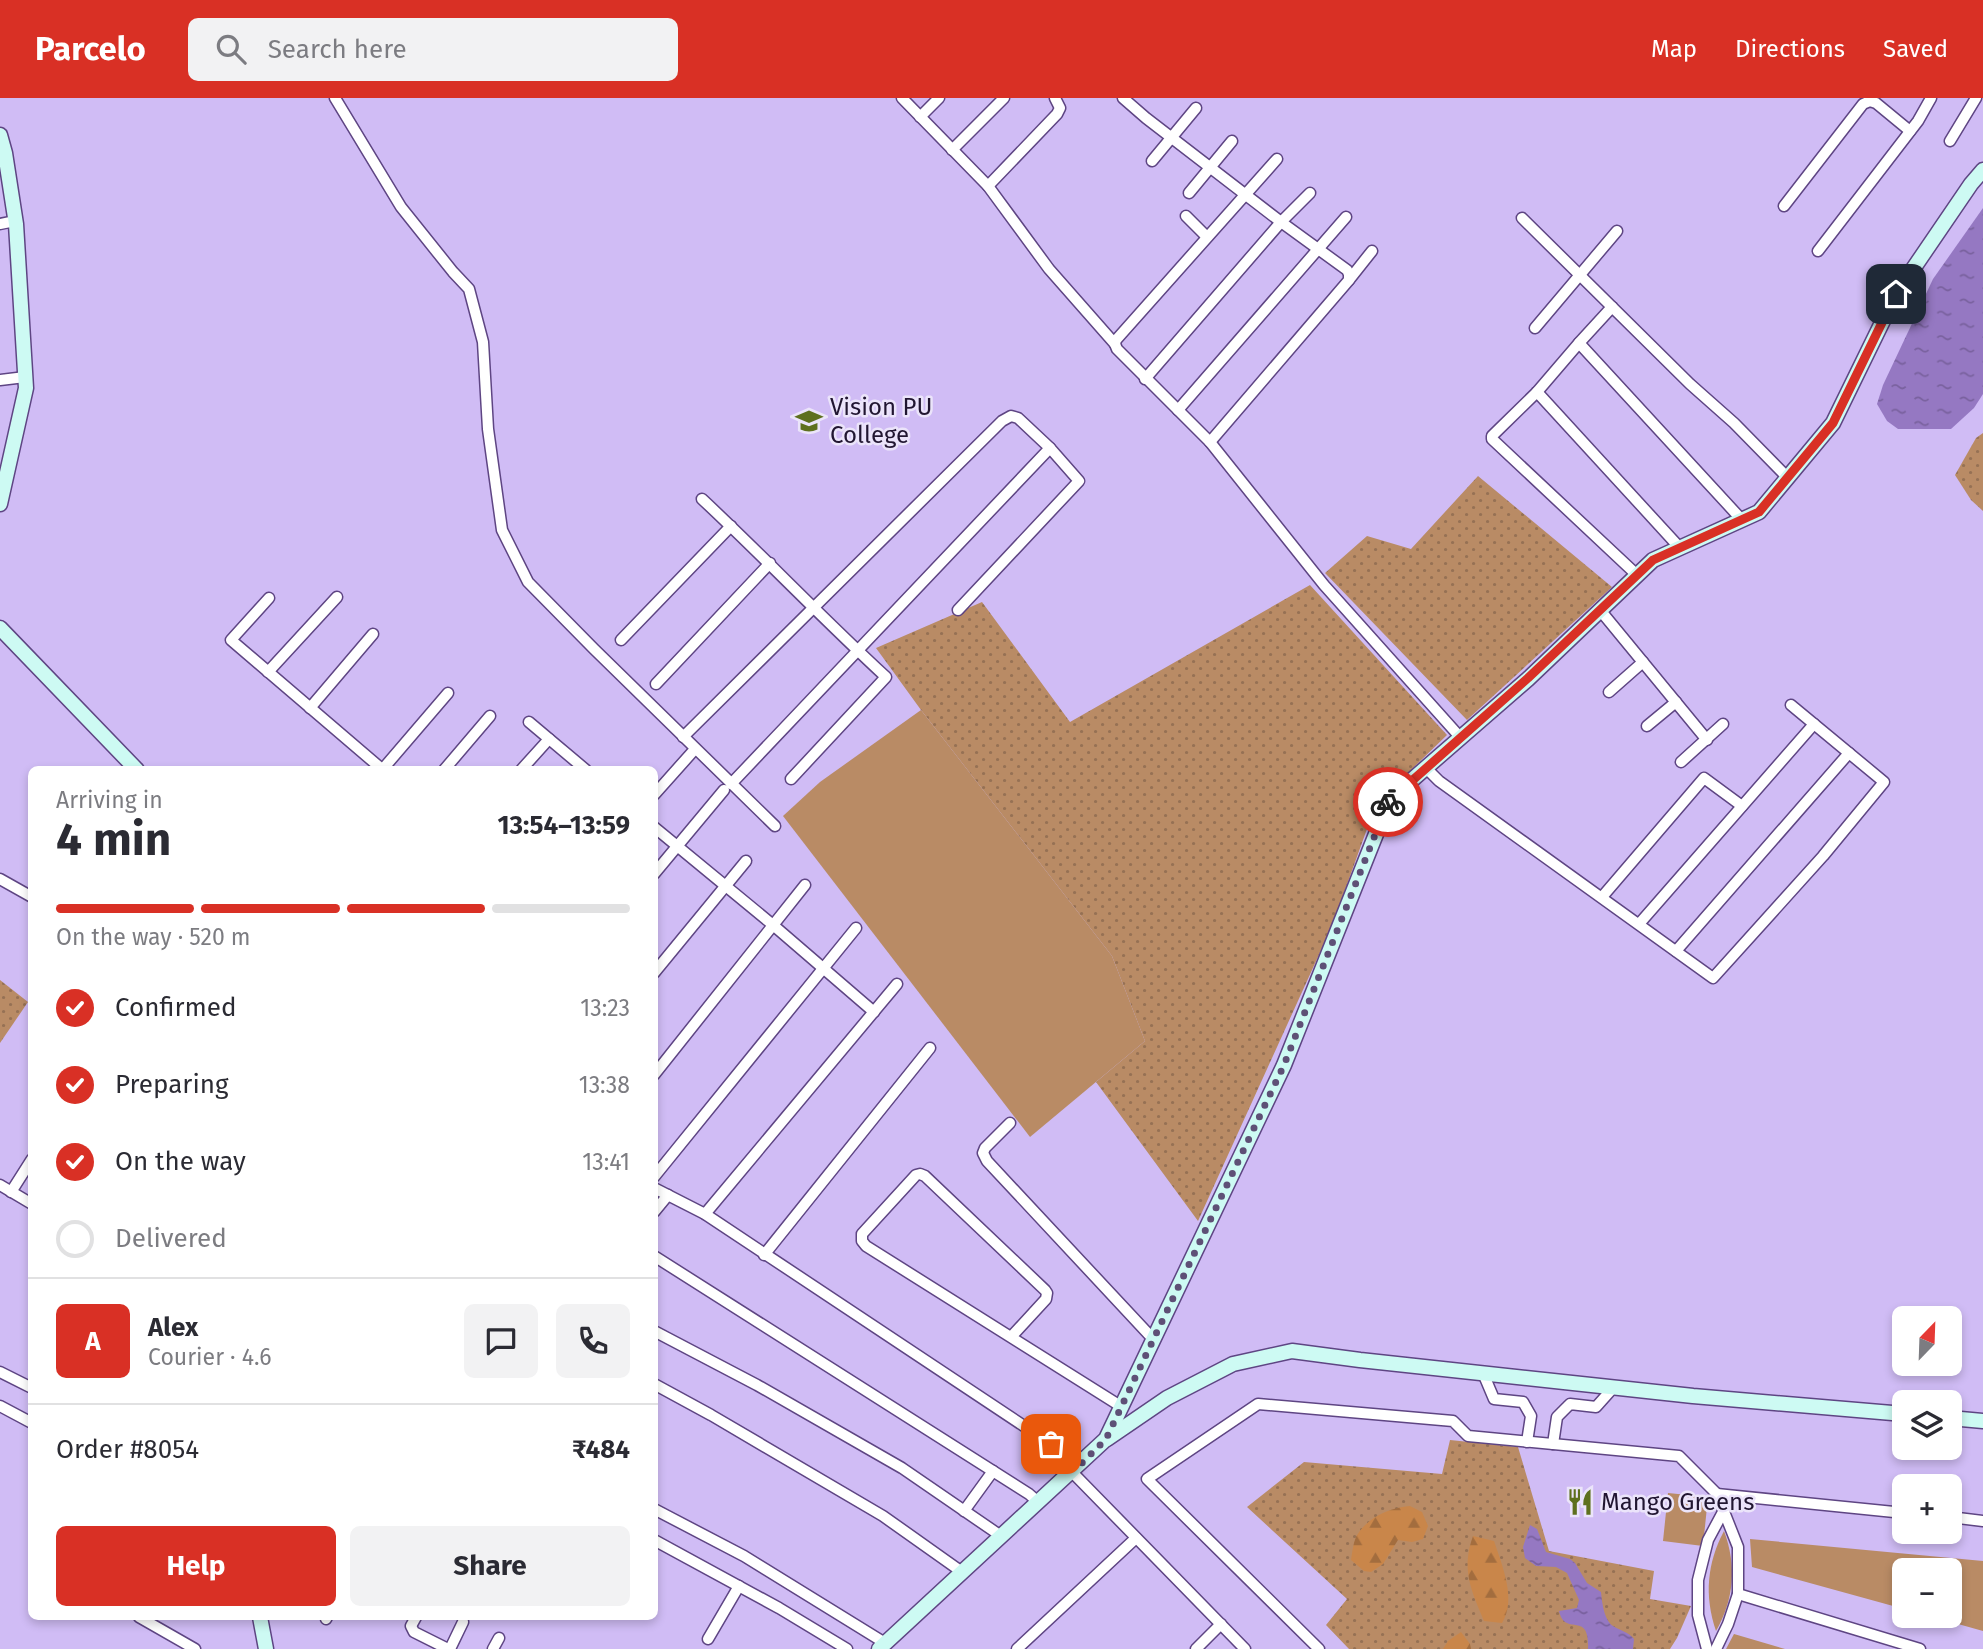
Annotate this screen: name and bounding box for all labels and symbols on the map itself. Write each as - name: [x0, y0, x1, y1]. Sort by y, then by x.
- pin: [1866, 264, 1926, 324]
- place label: Vision PU College: [830, 393, 932, 449]
- school or university icon: Vision PU College: [794, 406, 824, 436]
- courier: [1353, 767, 1423, 837]
- north arrow: [1892, 1306, 1962, 1376]
- pin: [1021, 1414, 1081, 1474]
- restaurant icon: Mango Greens: [1565, 1487, 1595, 1517]
- place label: Mango Greens: [1601, 1488, 1754, 1516]

